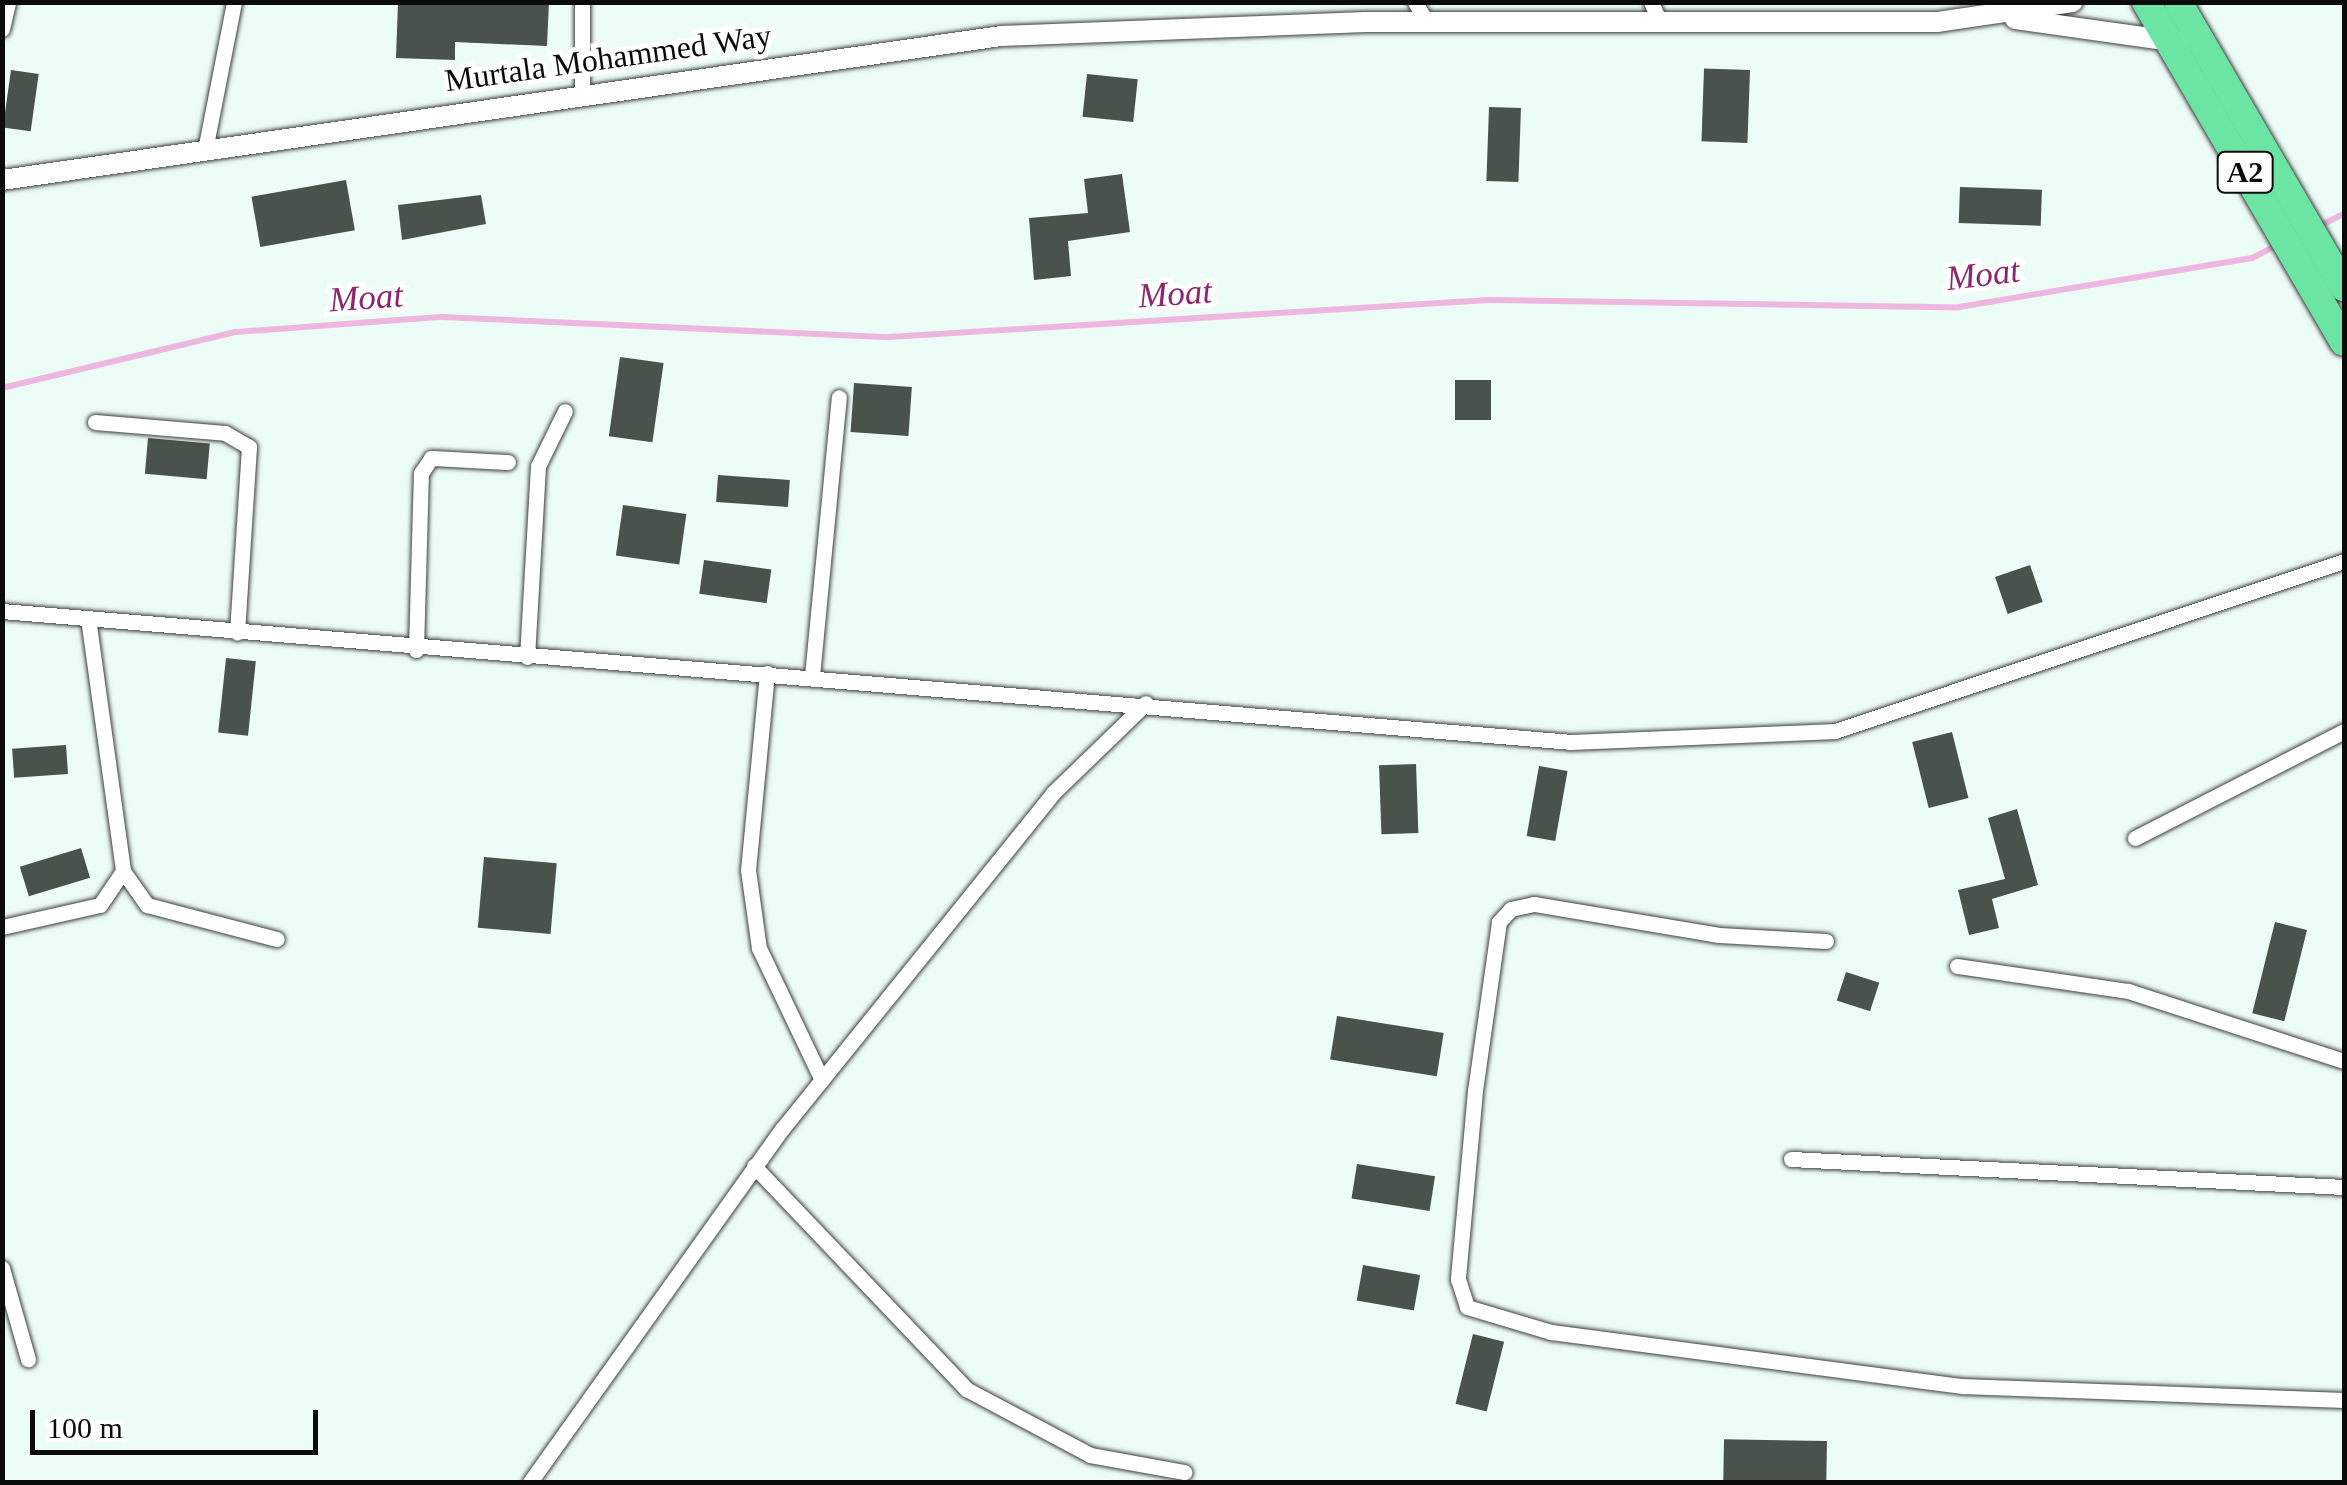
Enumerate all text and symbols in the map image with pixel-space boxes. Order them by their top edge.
street label: Murtala Mohammed Way [442,16,774,100]
road number: A2 [2215,147,2275,197]
water label: Moat [1944,250,2022,300]
water label: Moat [1137,270,1213,318]
water label: Moat [328,274,404,322]
scale bar [35,1390,322,1452]
text: 100 m [47,1411,123,1444]

